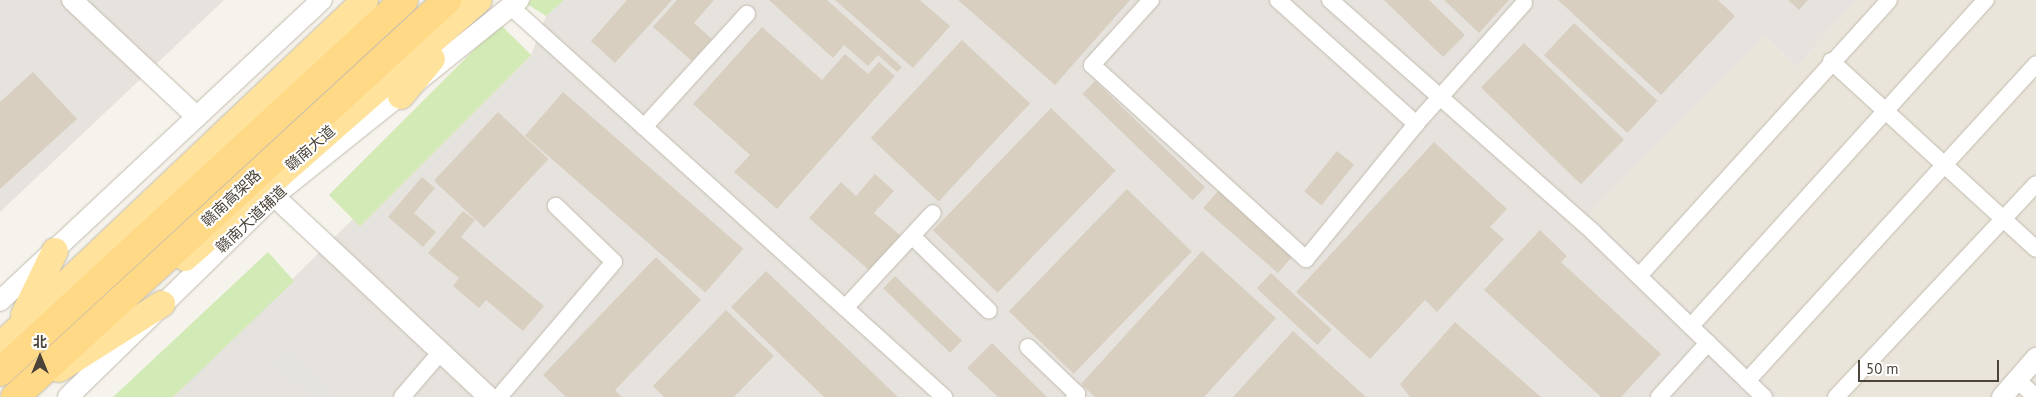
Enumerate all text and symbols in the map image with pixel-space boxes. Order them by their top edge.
street label: 赣南大道 [281,122,339,174]
street label: 赣南高架路 [197,166,265,230]
street label: 赣南大道辅道 [212,182,290,256]
north arrow [15,332,65,382]
text: 北 [33,333,47,351]
scale bar [1861,350,2002,382]
text: 50 m [1866,359,1899,378]

